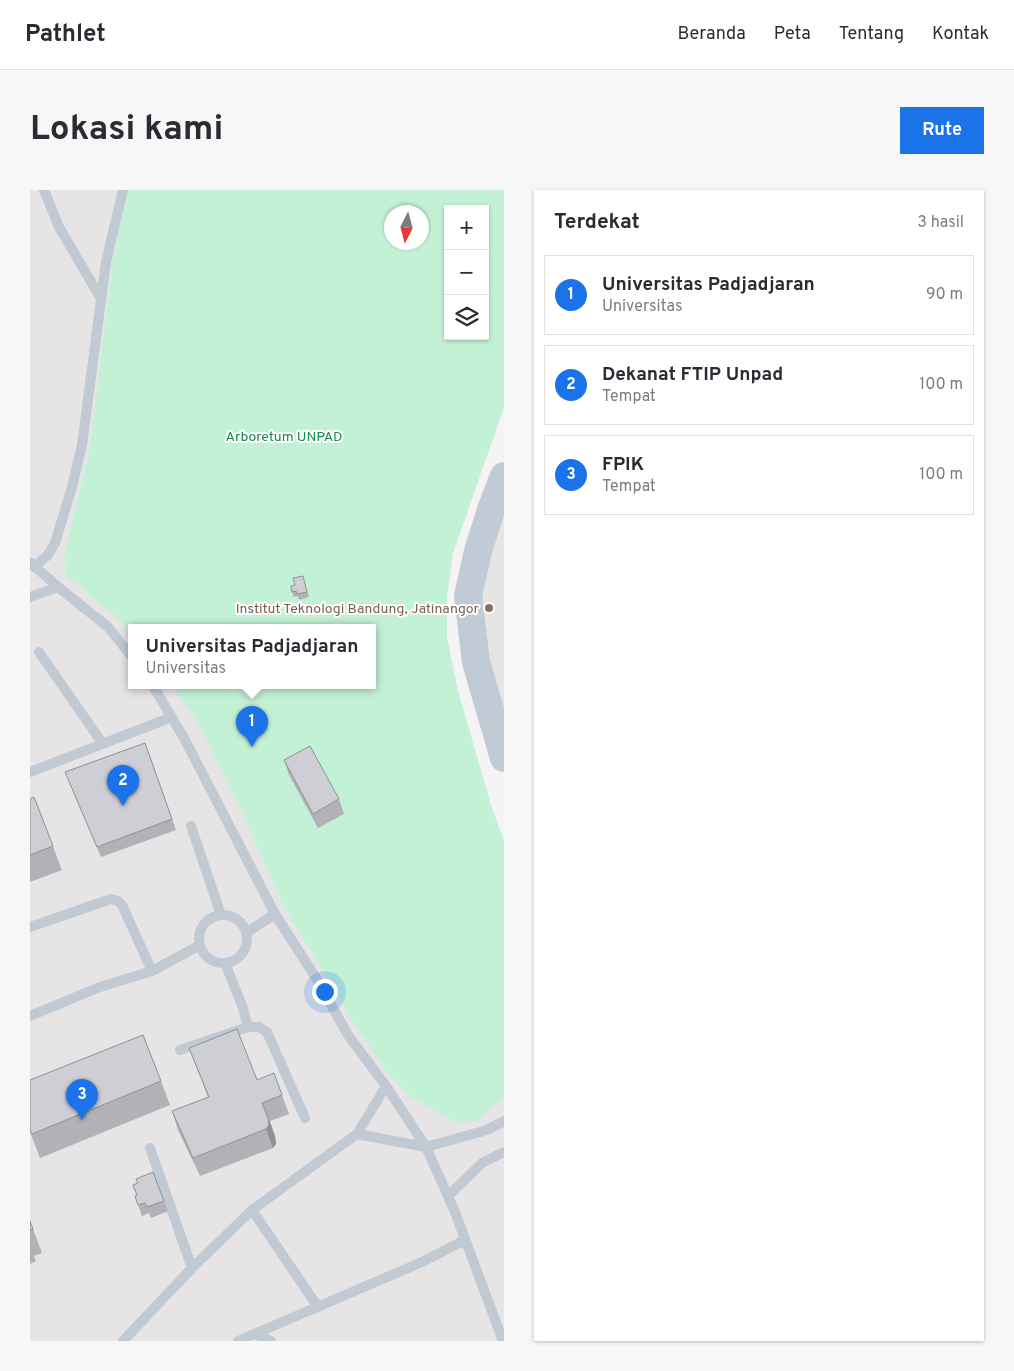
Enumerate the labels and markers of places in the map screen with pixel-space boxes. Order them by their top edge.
place label: Institut Teknologi Bandung, Jatinangor [236,601,480,618]
marker: Institut Teknologi Bandung, Jatinangor [483,602,495,614]
pin: 1 [236,706,268,747]
pin: 2 [107,765,139,806]
pin: 3 [66,1079,98,1120]

